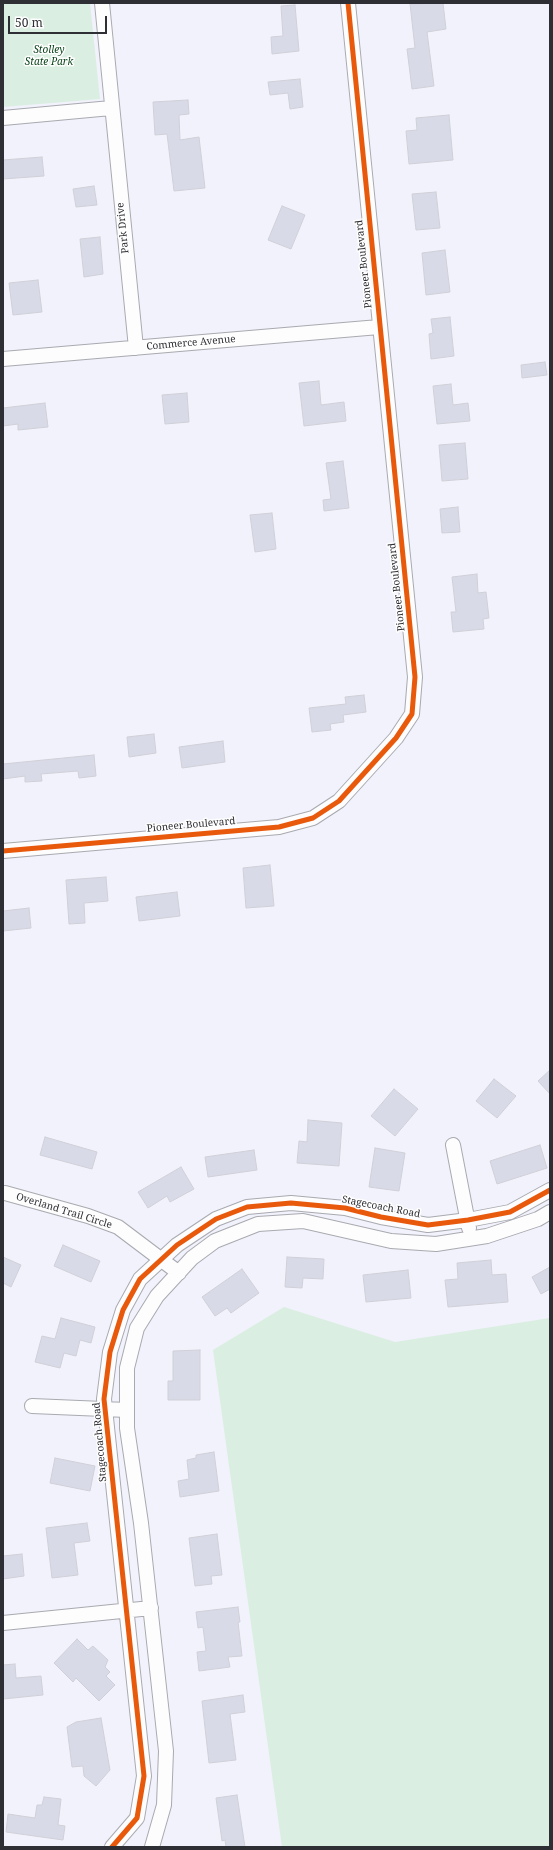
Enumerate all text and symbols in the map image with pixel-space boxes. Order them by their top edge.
scale bar [10,8,109,34]
text: 50 m [15,14,43,31]
park label: Stolley State Park [25,44,73,68]
street label: Park Drive [114,202,132,254]
street label: Pioneer Boulevard [353,219,375,309]
street label: Commerce Avenue [146,333,236,353]
street label: Pioneer Boulevard [386,542,408,632]
street label: Pioneer Boulevard [146,815,236,835]
street label: Overland Trail Circle [15,1191,113,1231]
street label: Stagecoach Road [341,1194,421,1220]
street label: Stagecoach Road [91,1402,109,1482]

